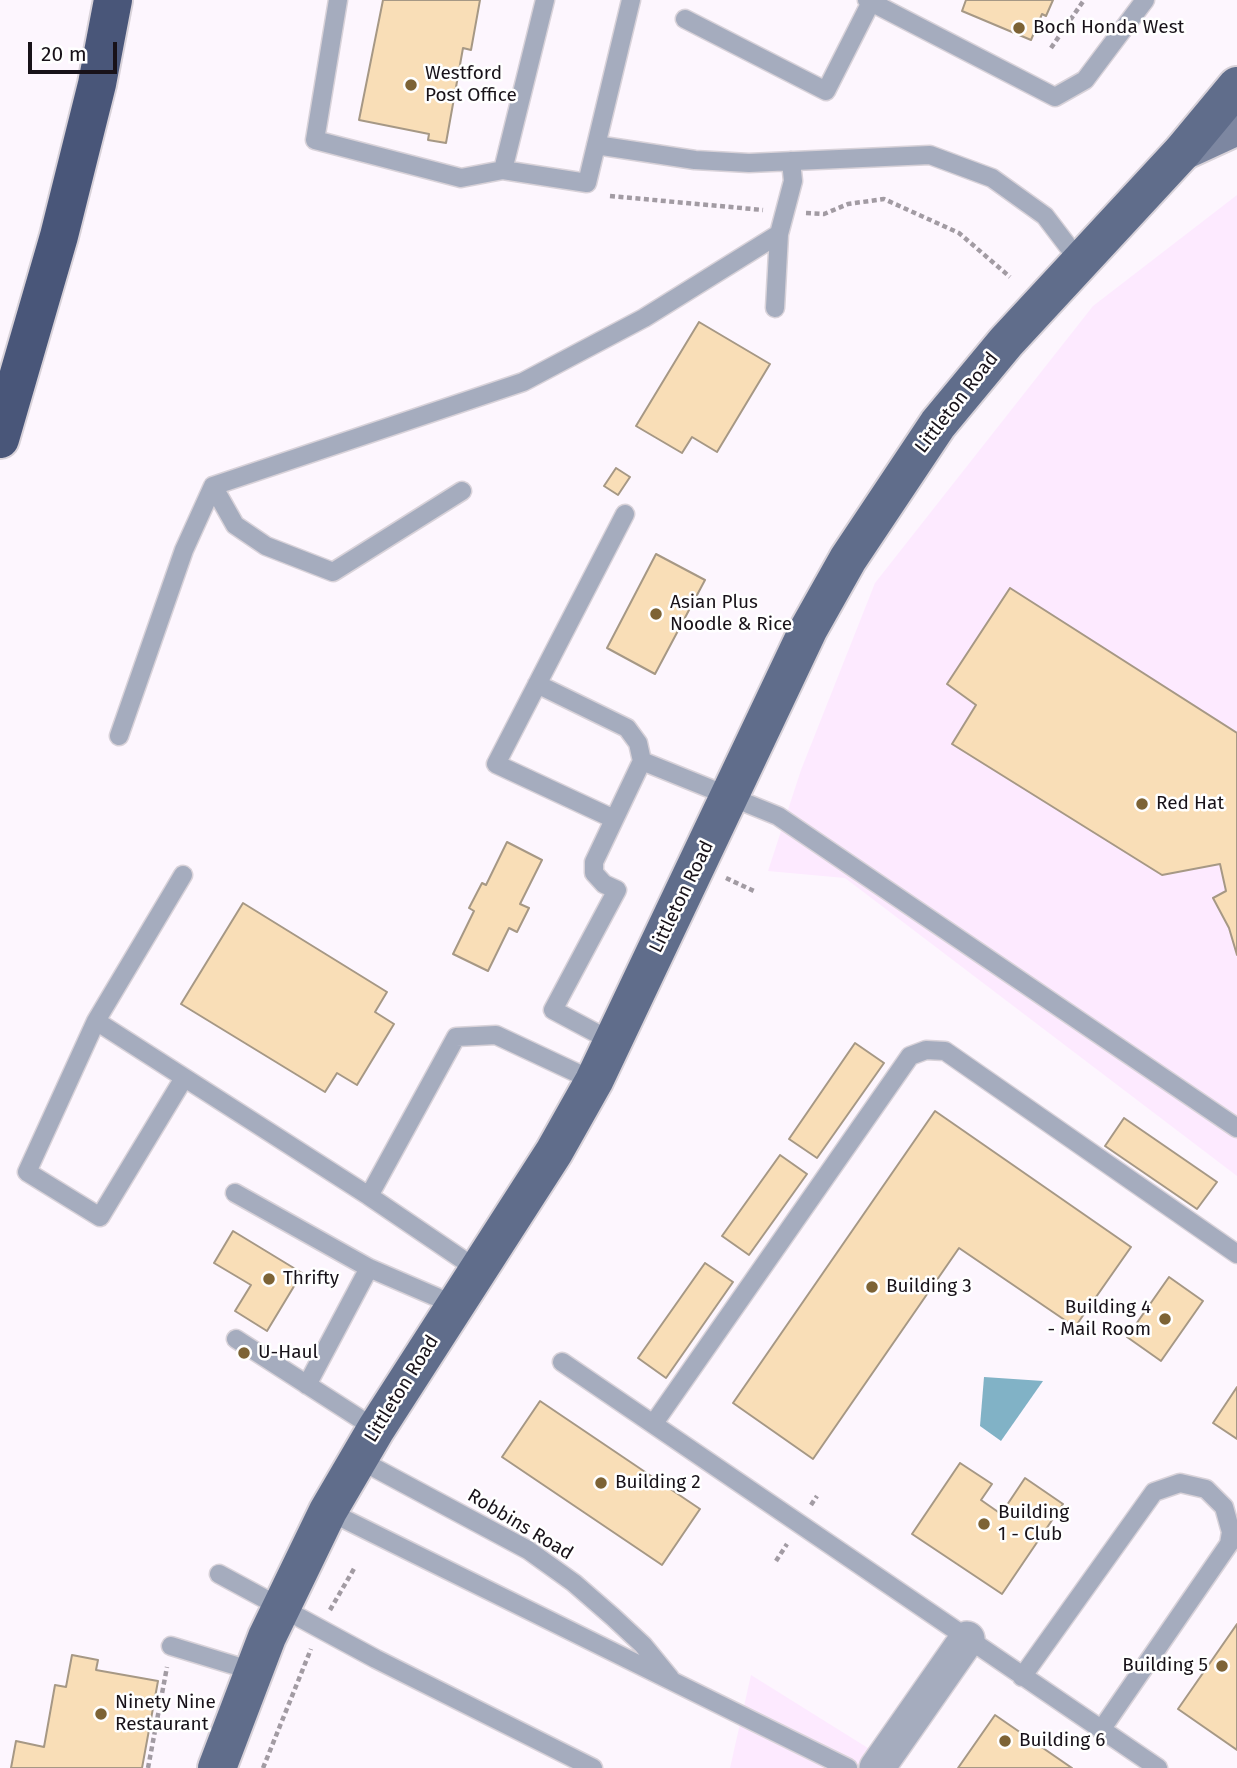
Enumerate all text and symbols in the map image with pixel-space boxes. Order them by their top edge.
place label: Boch Honda West [1033,17,1184,39]
marker: Boch Honda West [1011,20,1027,36]
scale bar [32,28,121,72]
text: 20 m [41,41,87,67]
place label: Westford Post Office [425,63,517,107]
marker: Westford Post Office [403,77,419,93]
street label: Littleton Road [911,348,1003,458]
place label: Asian Plus Noodle & Rice [670,592,792,636]
marker: Asian Plus Noodle & Rice [648,606,664,622]
place label: Red Hat [1156,793,1224,815]
marker: Red Hat [1134,796,1150,812]
street label: Littleton Road [645,837,719,957]
place label: Thrifty [283,1268,339,1290]
marker: Thrifty [261,1271,277,1287]
place label: Building 3 [886,1276,972,1298]
marker: Building 3 [864,1279,880,1295]
place label: Building 4 - Mail Room [1048,1297,1151,1341]
marker: Building 4 - Mail Room [1157,1311,1173,1327]
street label: Littleton Road [360,1331,444,1447]
place label: U-Haul [258,1342,318,1364]
marker: U-Haul [236,1345,252,1361]
place label: Building 2 [615,1472,701,1494]
marker: Building 2 [593,1475,609,1491]
street label: Robbins Road [463,1485,577,1565]
place label: Building 1 - Club [998,1502,1069,1546]
marker: Building 1 - Club [976,1516,992,1532]
place label: Building 5 [1122,1655,1208,1677]
marker: Building 5 [1214,1658,1230,1674]
place label: Ninety Nine Restaurant [115,1692,216,1736]
marker: Ninety Nine Restaurant [93,1706,109,1722]
place label: Building 6 [1019,1730,1105,1752]
marker: Building 6 [997,1733,1013,1749]

